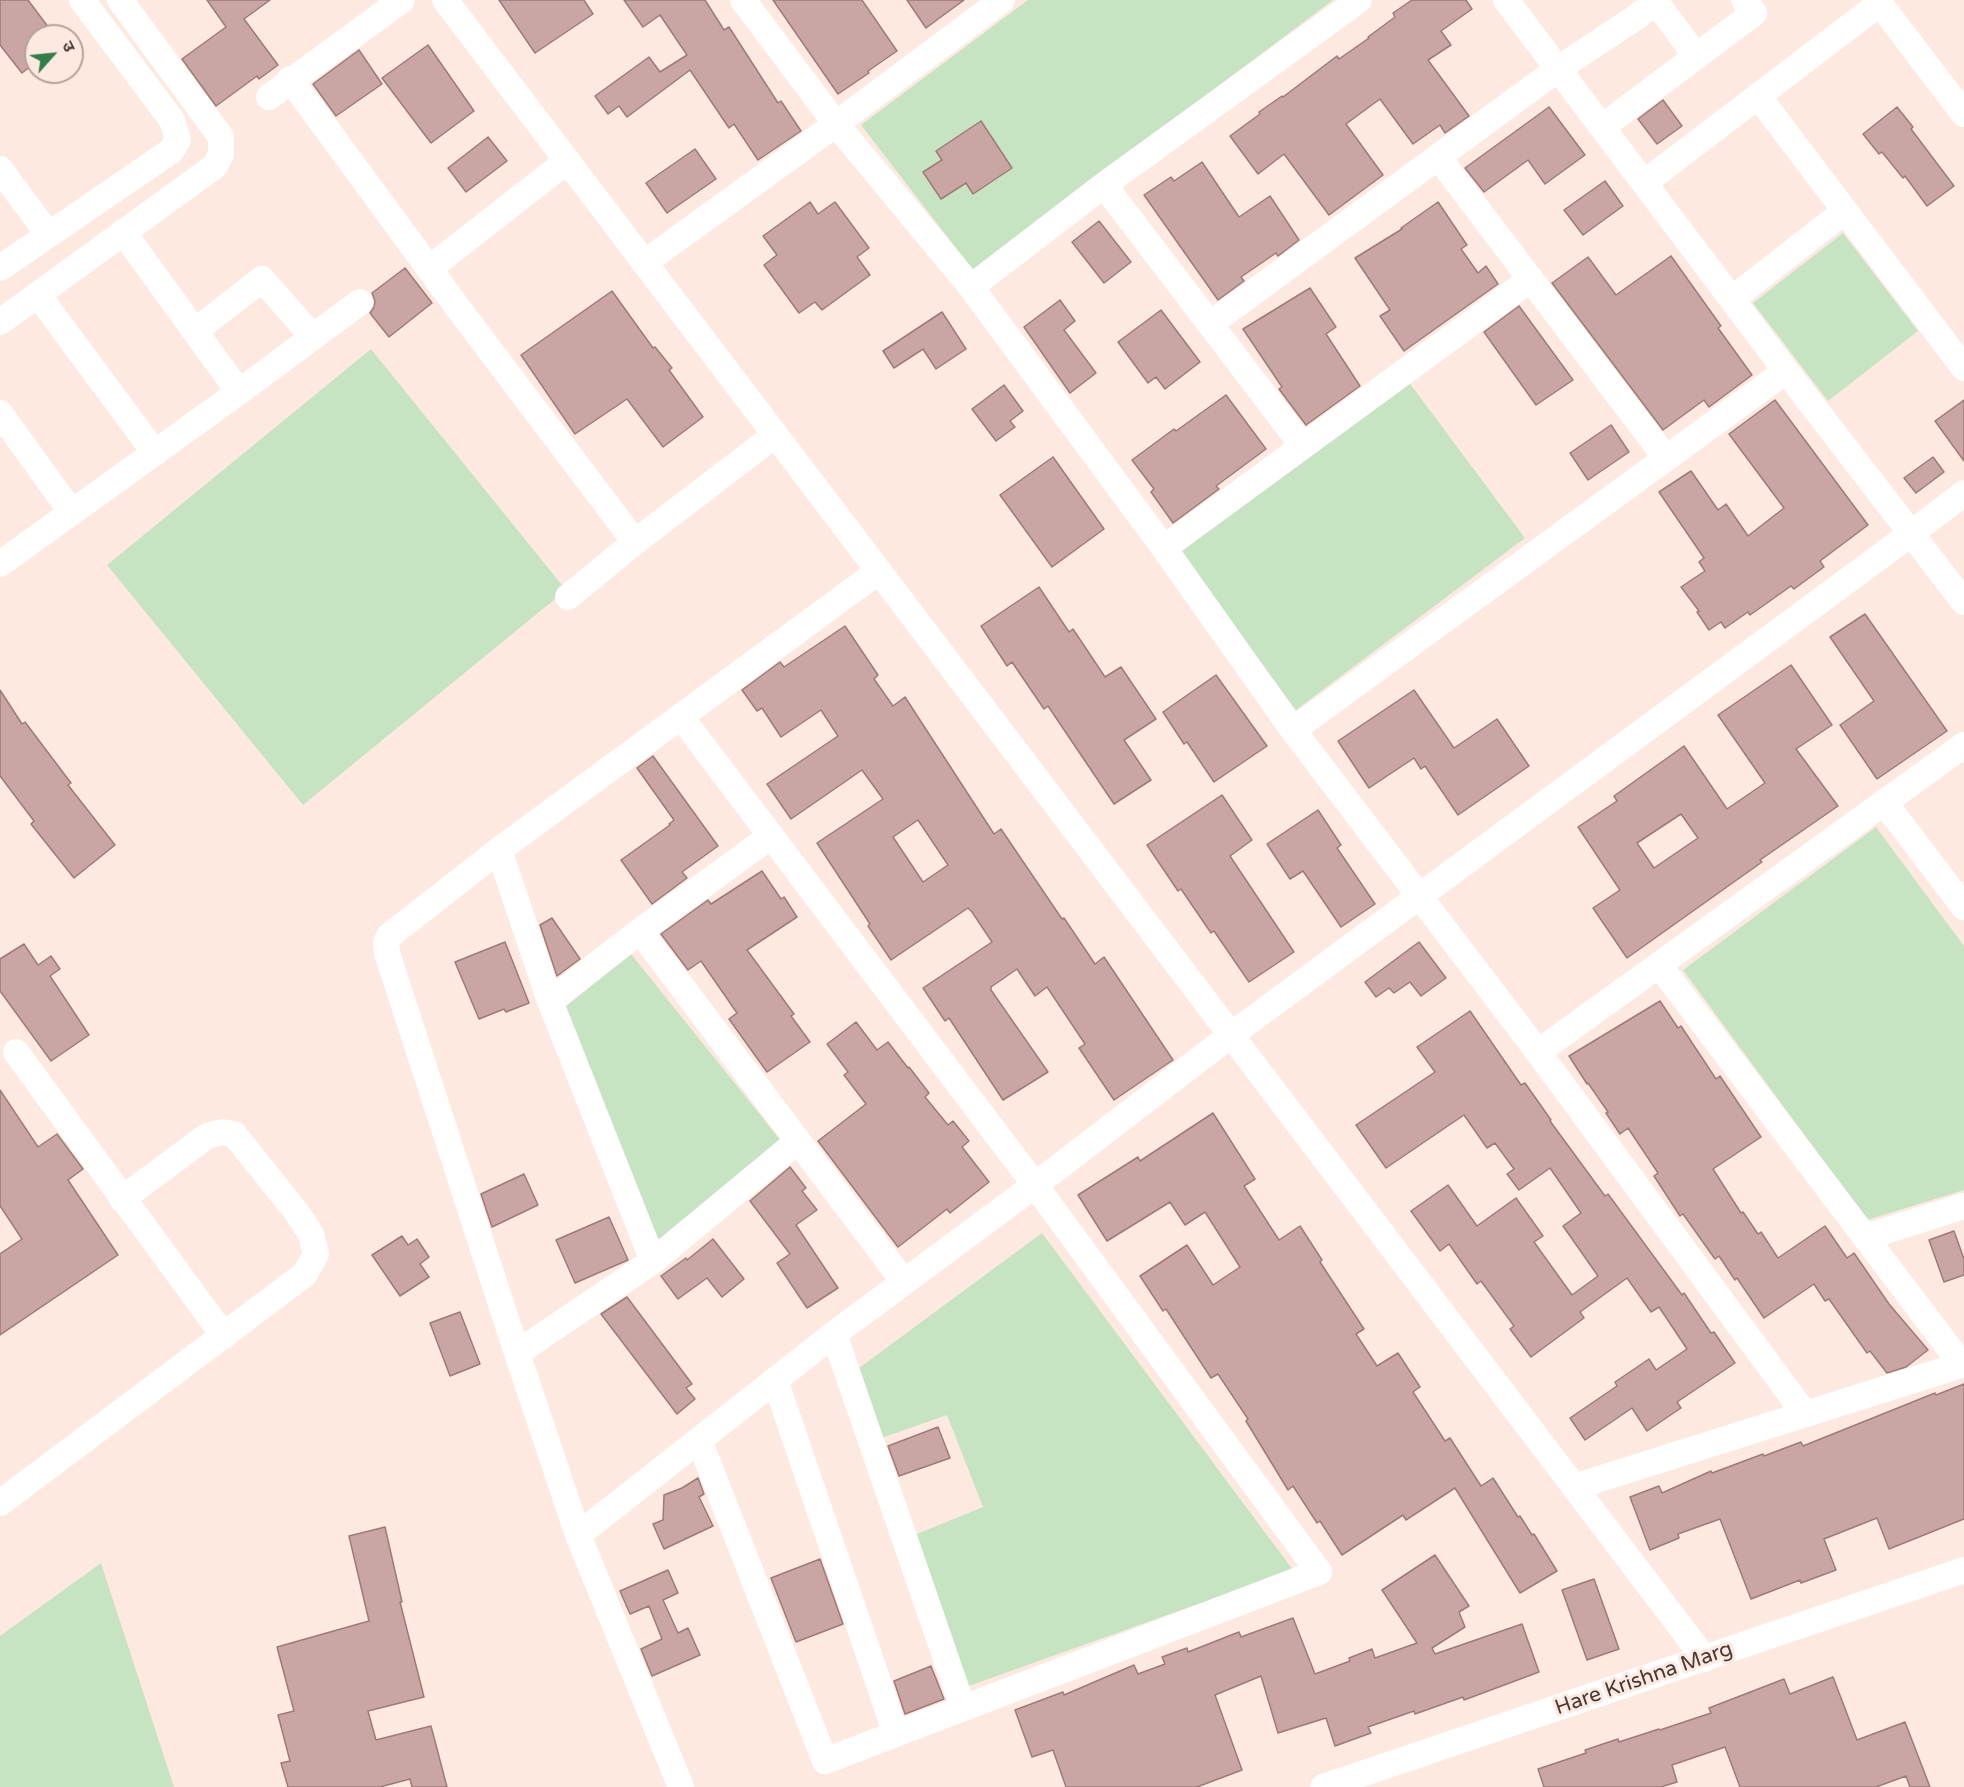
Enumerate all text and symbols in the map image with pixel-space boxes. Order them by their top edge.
north arrow [24,24,84,84]
text: उ [57,38,79,55]
street label: Hare Krishna Marg [1552,1637,1736,1721]

